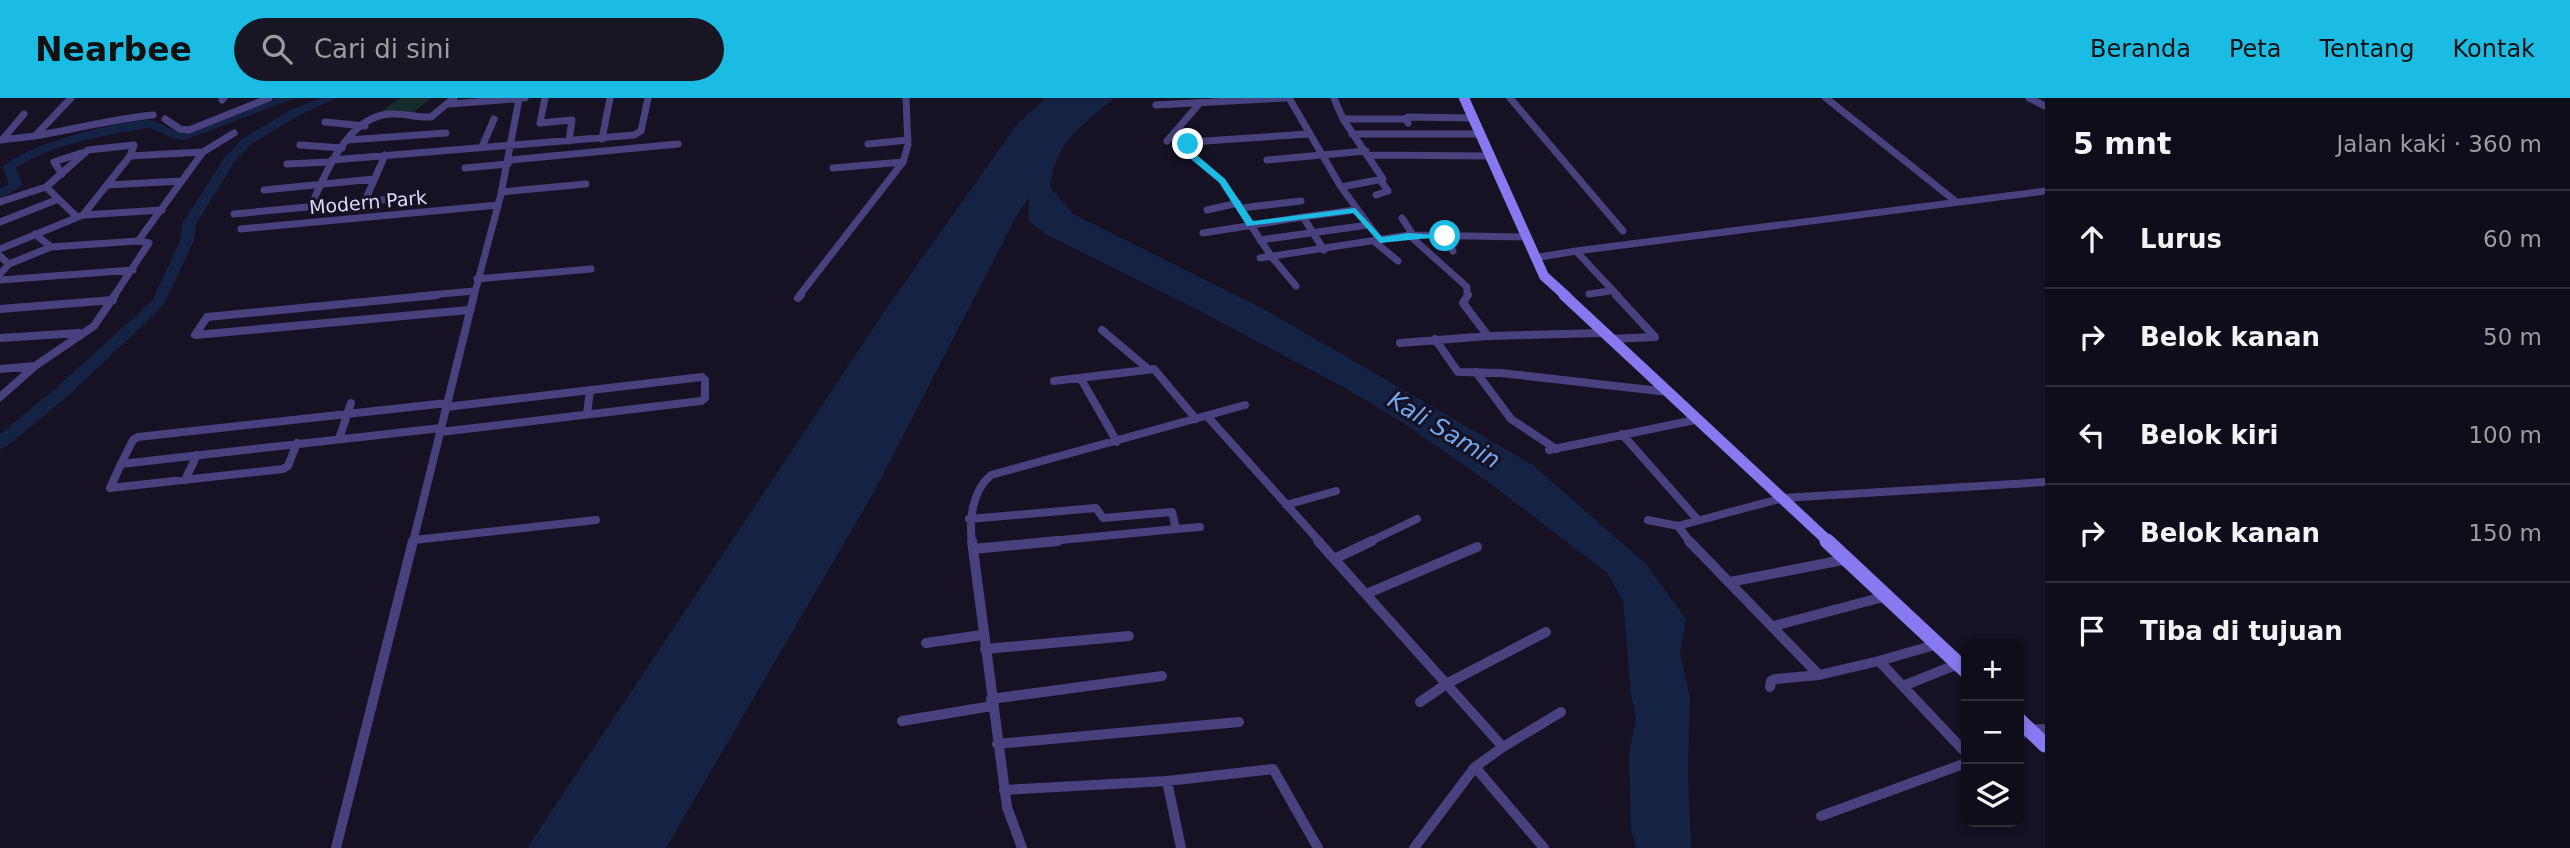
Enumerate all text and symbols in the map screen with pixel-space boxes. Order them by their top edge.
search box [234,18,724,81]
text: Nearbee [35,30,192,69]
icon: search [258,30,296,68]
text: Cari di sini [314,34,451,64]
text: Beranda [2090,35,2191,63]
text: Peta [2229,35,2281,63]
text: Tentang [2319,35,2415,63]
text: Kontak [2453,35,2535,63]
text: 5 mnt [2073,126,2171,161]
route end [1172,128,1203,159]
text: Jalan kaki · 360 m [2336,131,2542,157]
street label: Modern Park [308,186,428,218]
route start [1429,220,1460,251]
icon: ahead [2073,220,2111,258]
text: Lurus [2140,224,2222,254]
text: 60 m [2483,226,2542,252]
icon: right [2073,318,2111,356]
text: Belok kanan [2140,322,2320,352]
text: 50 m [2483,324,2542,350]
water label: Kali Samin [1383,386,1505,474]
icon: left [2073,416,2111,454]
text: Belok kiri [2140,420,2279,450]
text: 100 m [2468,422,2542,448]
icon: right [2073,514,2111,552]
text: Belok kanan [2140,518,2320,548]
text: 150 m [2468,520,2542,546]
icon: arrive [2073,612,2111,650]
text: Tiba di tujuan [2140,616,2343,646]
map controls [1961,638,2024,827]
button: + [1961,638,2024,701]
button: − [1961,701,2024,764]
button: layers [1961,764,2024,827]

